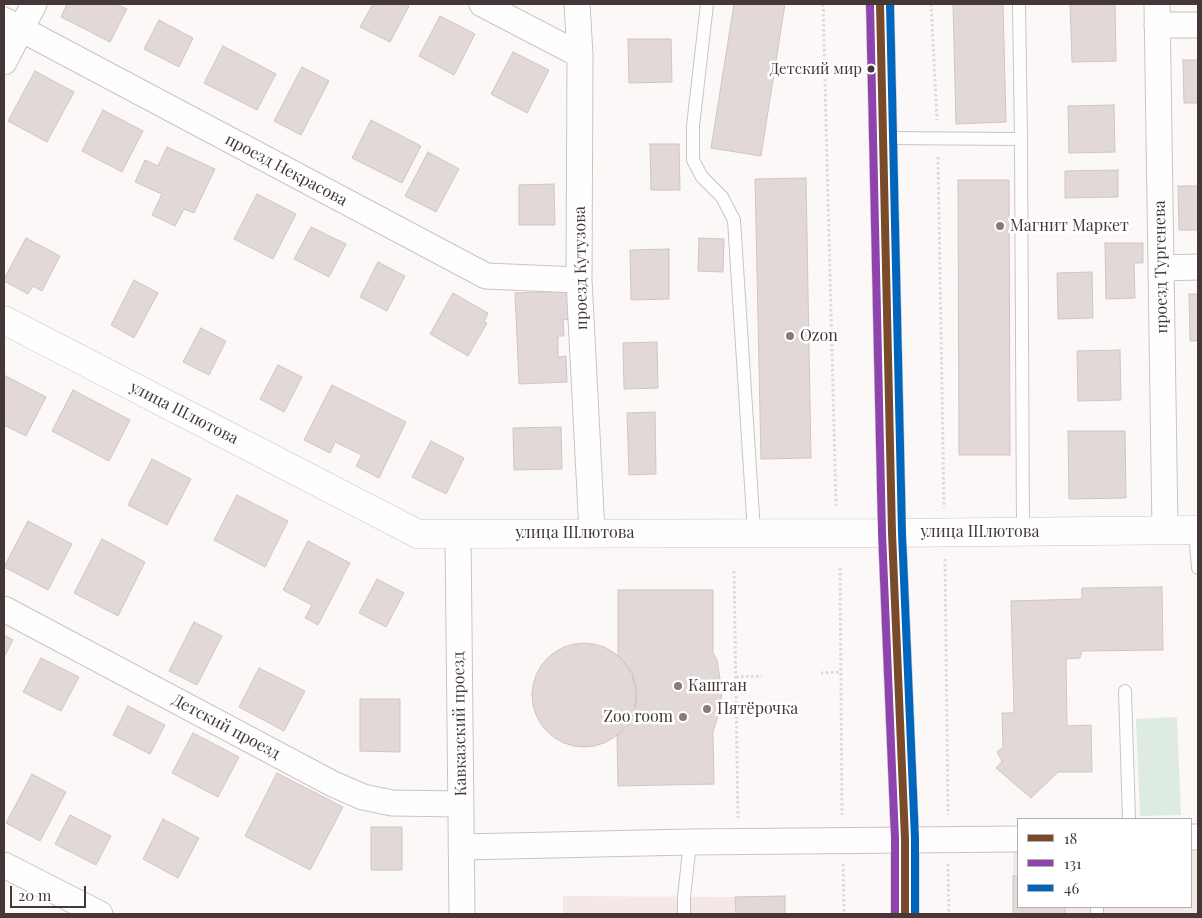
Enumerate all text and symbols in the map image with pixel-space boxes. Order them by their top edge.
place label: Детский мир [770,60,862,78]
marker: Детский мир [866,64,876,74]
street label: проезд Некрасова [222,130,350,210]
street label: проезд Тургенева [1150,200,1172,334]
street label: проезд Кутузова [570,206,592,330]
place label: Магнит Маркет [1010,216,1129,236]
marker: Магнит Маркет [994,220,1006,232]
place label: Ozon [800,326,838,346]
marker: Ozon [784,330,796,342]
street label: улица Шлютова [127,377,241,449]
street label: улица Шлютова [920,522,1040,542]
street label: улица Шлютова [515,523,635,543]
street label: Кавказский проезд [449,651,471,797]
place label: Каштан [688,676,747,696]
marker: Каштан [672,680,684,692]
street label: Детский проезд [169,690,283,764]
place label: Пятёрочка [717,699,798,719]
marker: Пятёрочка [701,703,713,715]
place label: Zoo room [604,707,673,727]
marker: Zoo room [677,711,689,723]
legend [1017,818,1192,908]
text: 18 [1064,828,1077,848]
text: 131 [1064,853,1082,873]
scale bar [12,876,89,908]
text: 46 [1064,878,1079,898]
text: 20 m [18,885,51,905]

